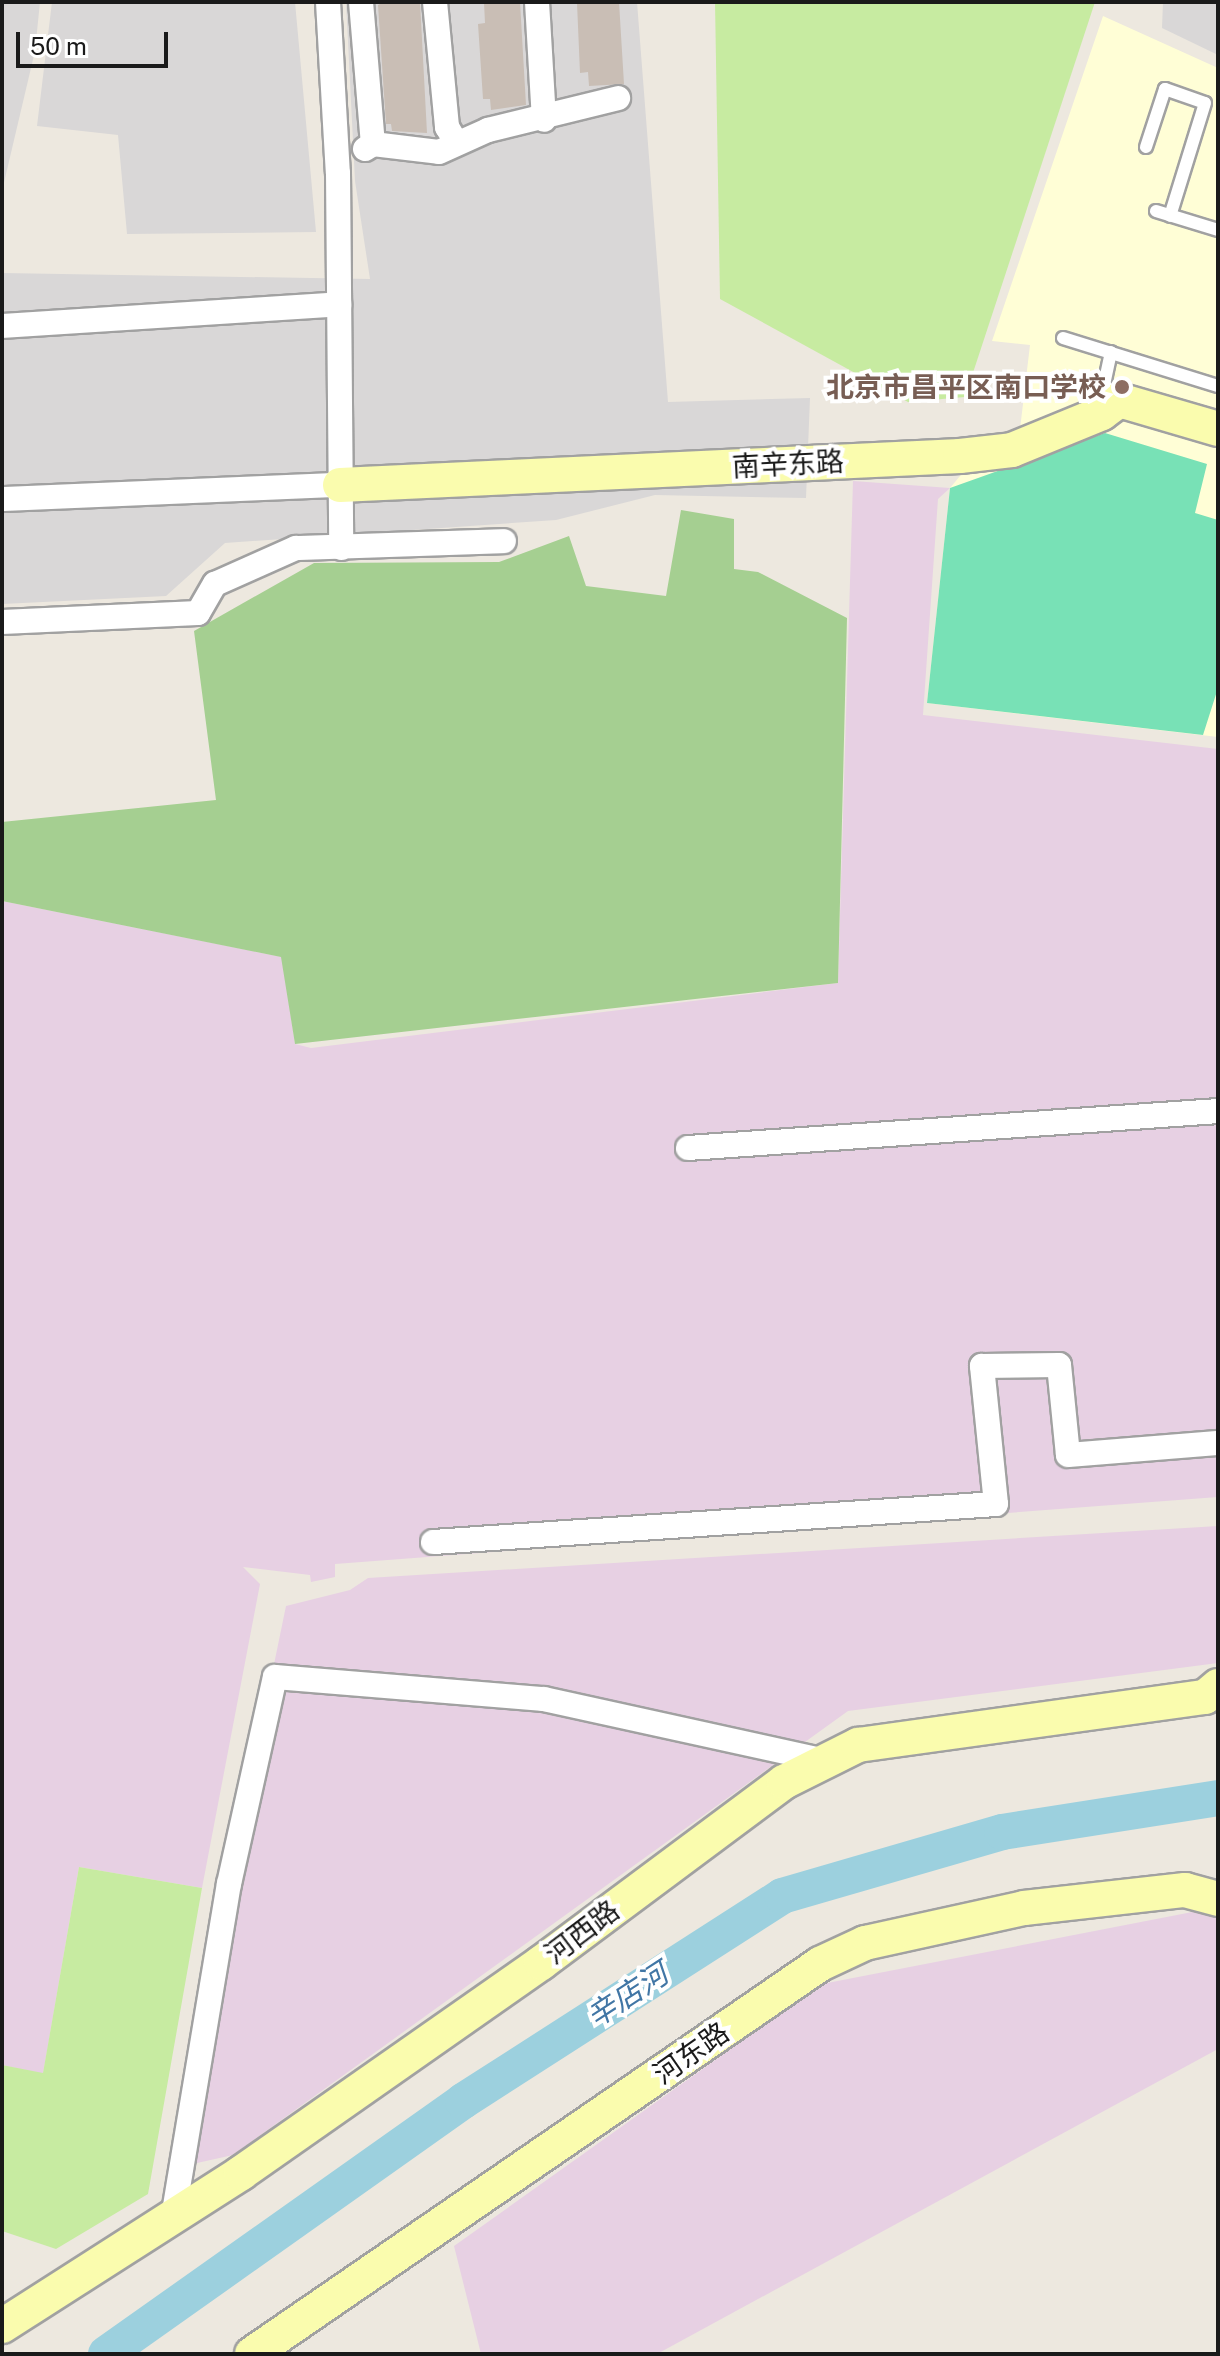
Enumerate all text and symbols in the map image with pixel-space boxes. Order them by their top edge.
scale bar [20,16,172,66]
text: 50 m [30,32,87,60]
place label: 北京市昌平区南口学校 [826,370,1106,404]
marker: 北京市昌平区南口学校 [1113,378,1131,396]
street label: 南辛东路 [731,444,845,484]
street label: 河西路 [538,1893,626,1971]
water label: 辛店河 [579,1955,675,2035]
street label: 河东路 [647,2015,735,2091]

